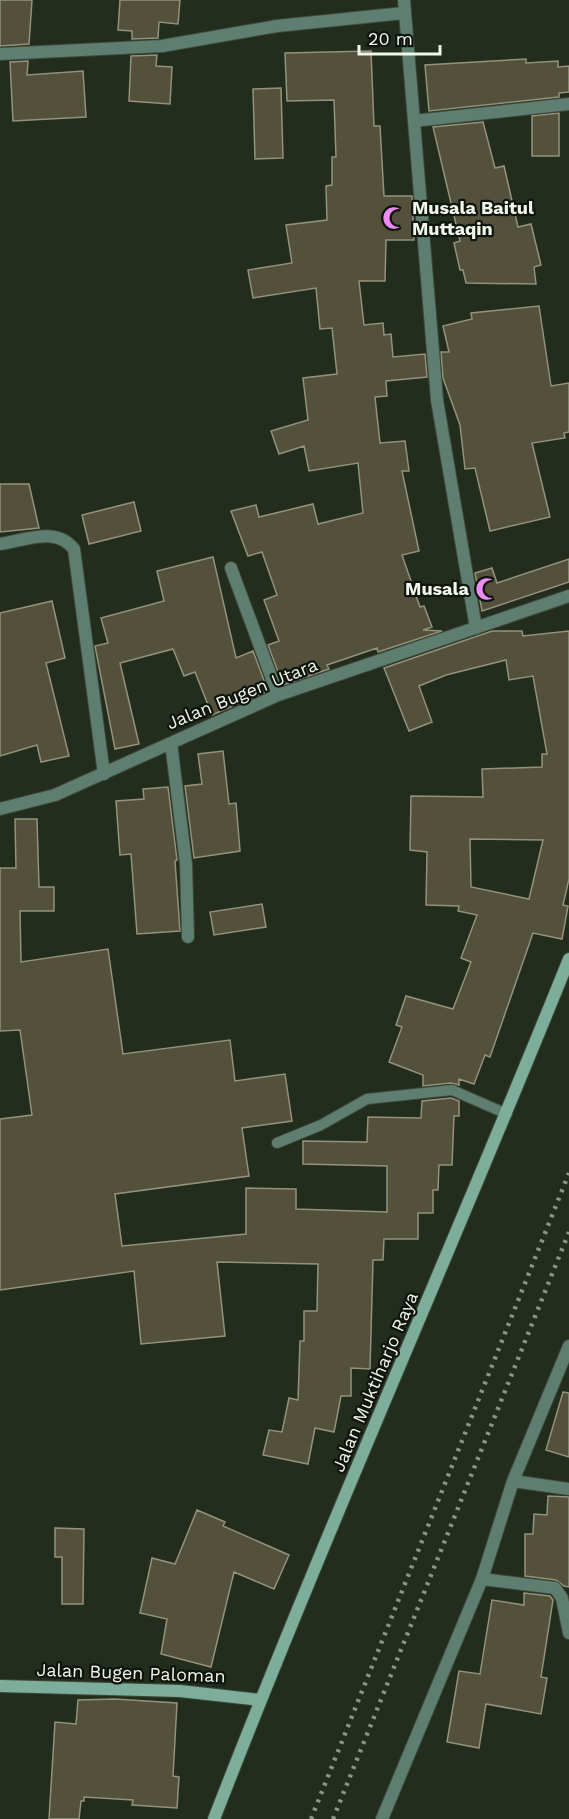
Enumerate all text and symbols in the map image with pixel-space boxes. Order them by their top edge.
scale bar [359,18,440,56]
text: 20 m [368,28,413,49]
place label: Musala Baitul Muttaqin [412,197,534,239]
mosque icon: Musala Baitul Muttaqin [381,205,407,231]
mosque icon: Musala [474,576,500,602]
place label: Musala [405,578,470,599]
street label: Jalan Bugen Utara [163,654,320,733]
street label: Jalan Muktiharjo Raya [327,1289,422,1475]
street label: Jalan Bugen Paloman [36,1659,226,1686]

